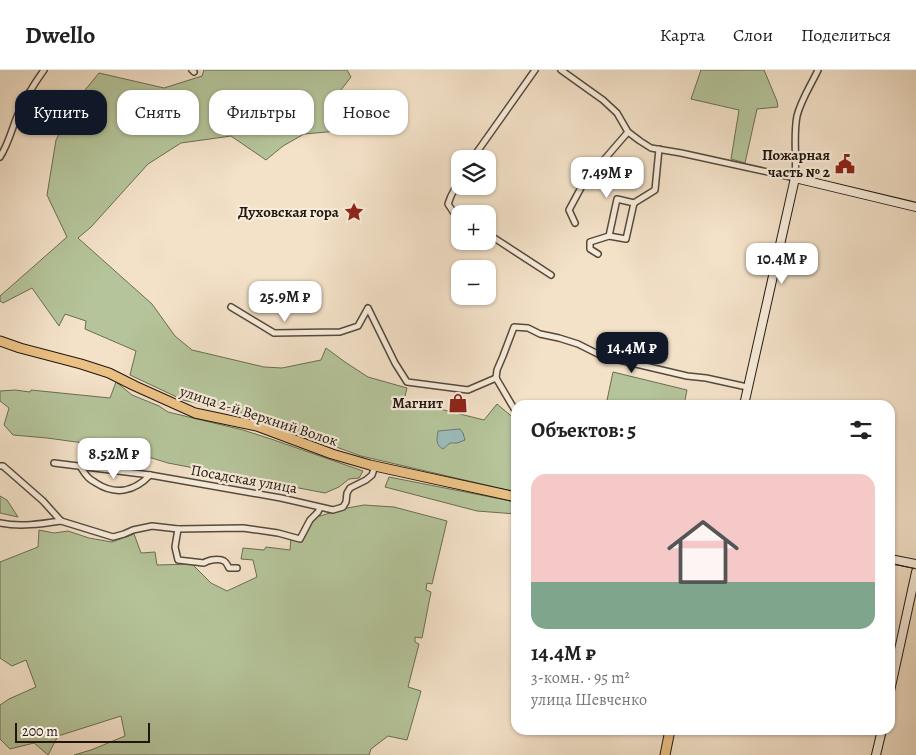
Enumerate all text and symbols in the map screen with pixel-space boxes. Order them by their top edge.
text: Dwello [25,19,95,51]
text: Карта [660,23,705,47]
text: Слои [733,23,773,47]
text: Поделиться [801,23,891,47]
chip: Купить [15,90,107,135]
chip: Снять [117,90,199,135]
chip: Фильтры [209,90,314,135]
chip: Новое [324,90,408,135]
place label: Пожарная часть № 2 [762,145,831,182]
map controls [451,150,496,305]
button: layers [451,150,496,195]
public building icon: Пожарная часть № 2 [834,153,856,175]
pin: 7.49M ₽ [561,156,653,199]
text: 7.49M ₽ [582,162,632,184]
place icon: Духовская гора [343,201,365,223]
place label: Духовская гора [238,202,340,222]
button: + [451,205,496,250]
pin: 10.4M ₽ [736,242,828,285]
text: 10.4M ₽ [757,248,807,270]
button: − [451,260,496,305]
pin: 25.9M ₽ [239,280,331,323]
text: 25.9M ₽ [260,286,310,308]
pin: 14.4M ₽ [586,332,678,374]
text: 14.4M ₽ [607,337,657,359]
street label: улица 2-й Верхний Волок [177,381,341,451]
shop icon: Магнит [447,392,469,414]
place label: Магнит [392,393,443,413]
text: Объектов: 5 [531,416,636,444]
icon: filters [847,416,875,444]
pin: 8.52M ₽ [68,438,160,480]
text: 8.52M ₽ [88,443,140,465]
street label: Посадская улица [189,460,299,498]
icon: home [658,507,748,597]
text: 14.4M ₽ [531,639,596,667]
text: 3-комн. · 95 m² [531,667,630,689]
text: улица Шевченко [531,689,647,711]
scale bar [15,720,150,743]
text: 200 m [22,722,58,741]

